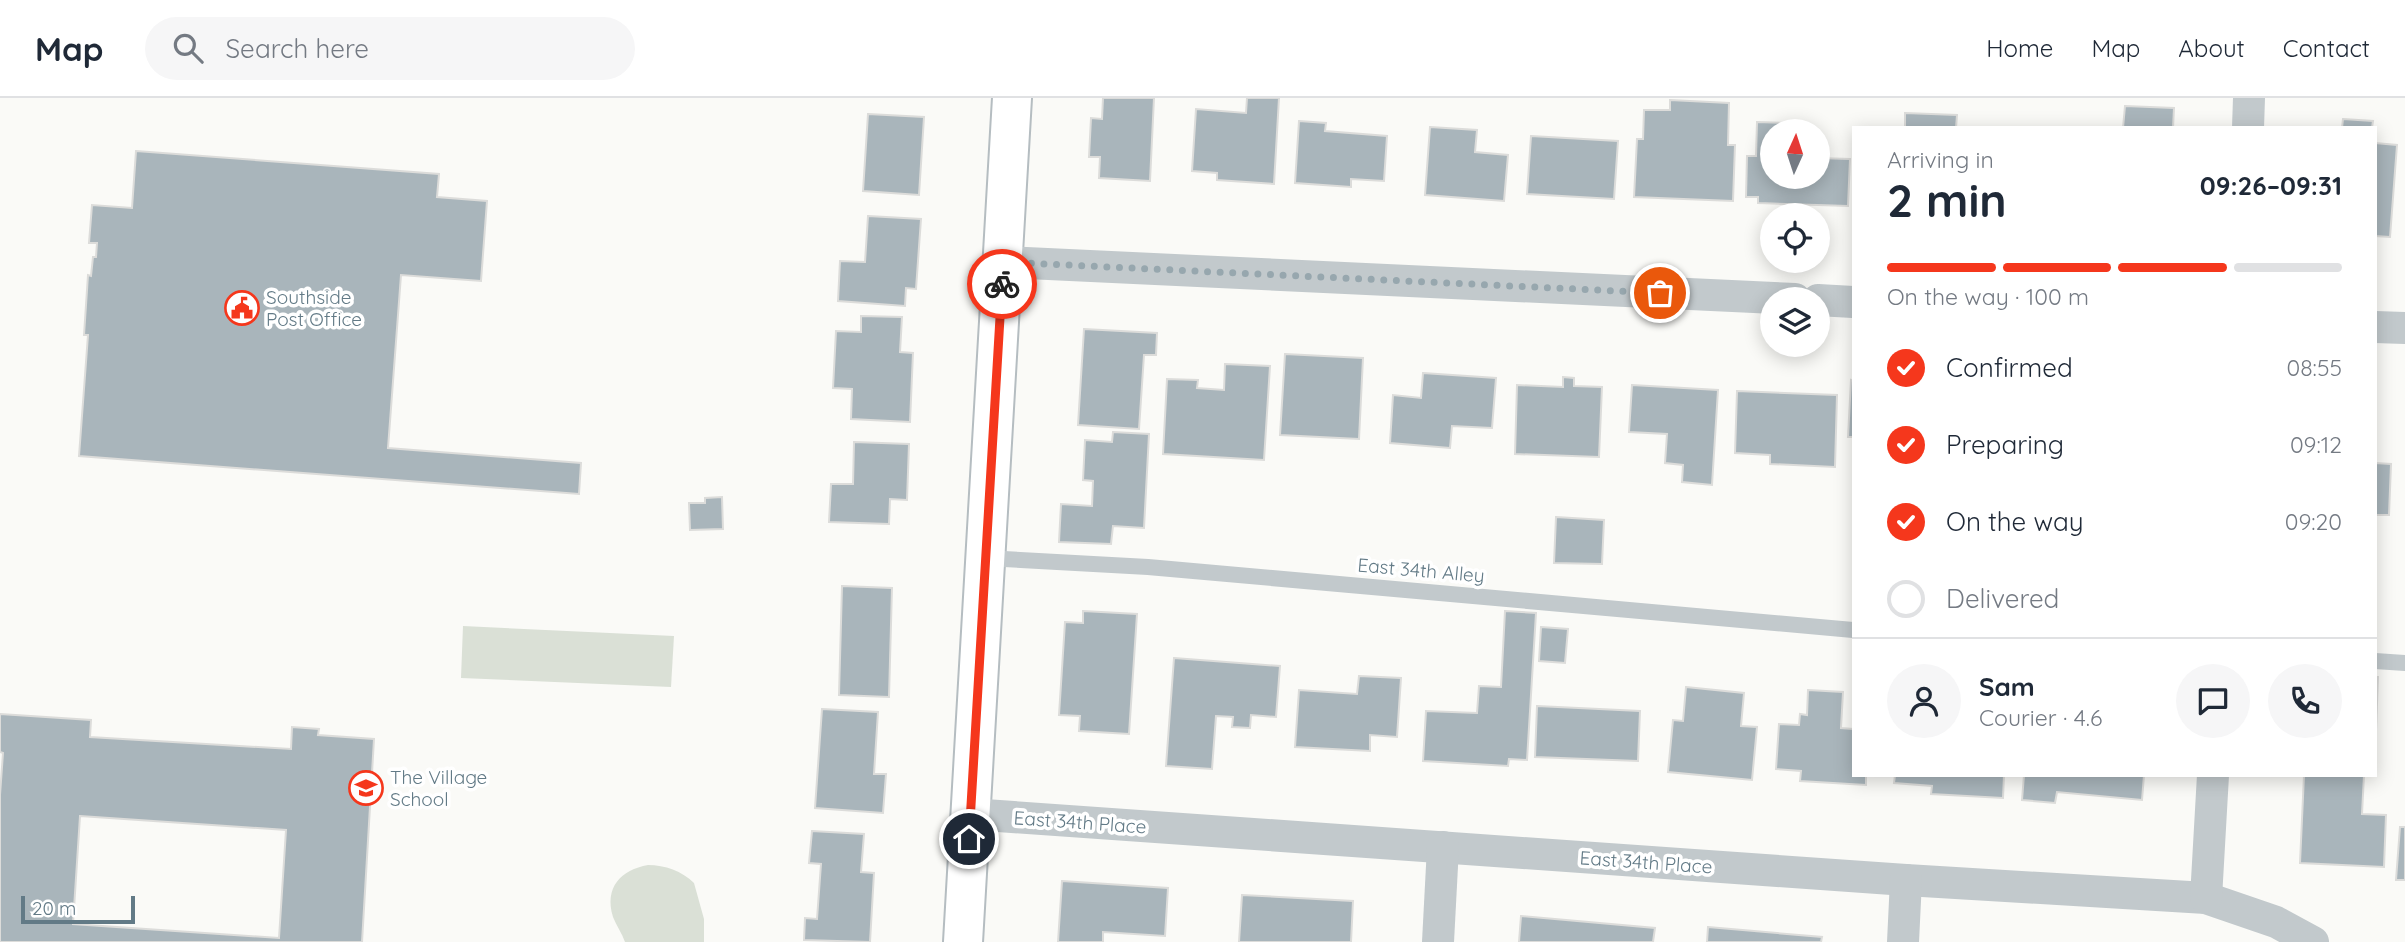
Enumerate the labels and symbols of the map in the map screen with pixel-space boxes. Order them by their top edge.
north arrow [1760,119,1830,189]
courier [967,249,1037,319]
pin [1630,263,1690,323]
place label: Southside Post Office [266,285,362,331]
public building icon: Southside Post Office [223,289,261,327]
street label: East 34th Alley [1356,552,1486,588]
place label: The Village School [390,765,487,811]
school or university icon: The Village School [347,769,385,807]
street label: East 34th Place [1013,805,1147,839]
pin [939,809,999,869]
street label: East 34th Place [1579,845,1713,879]
scale bar [21,893,135,925]

